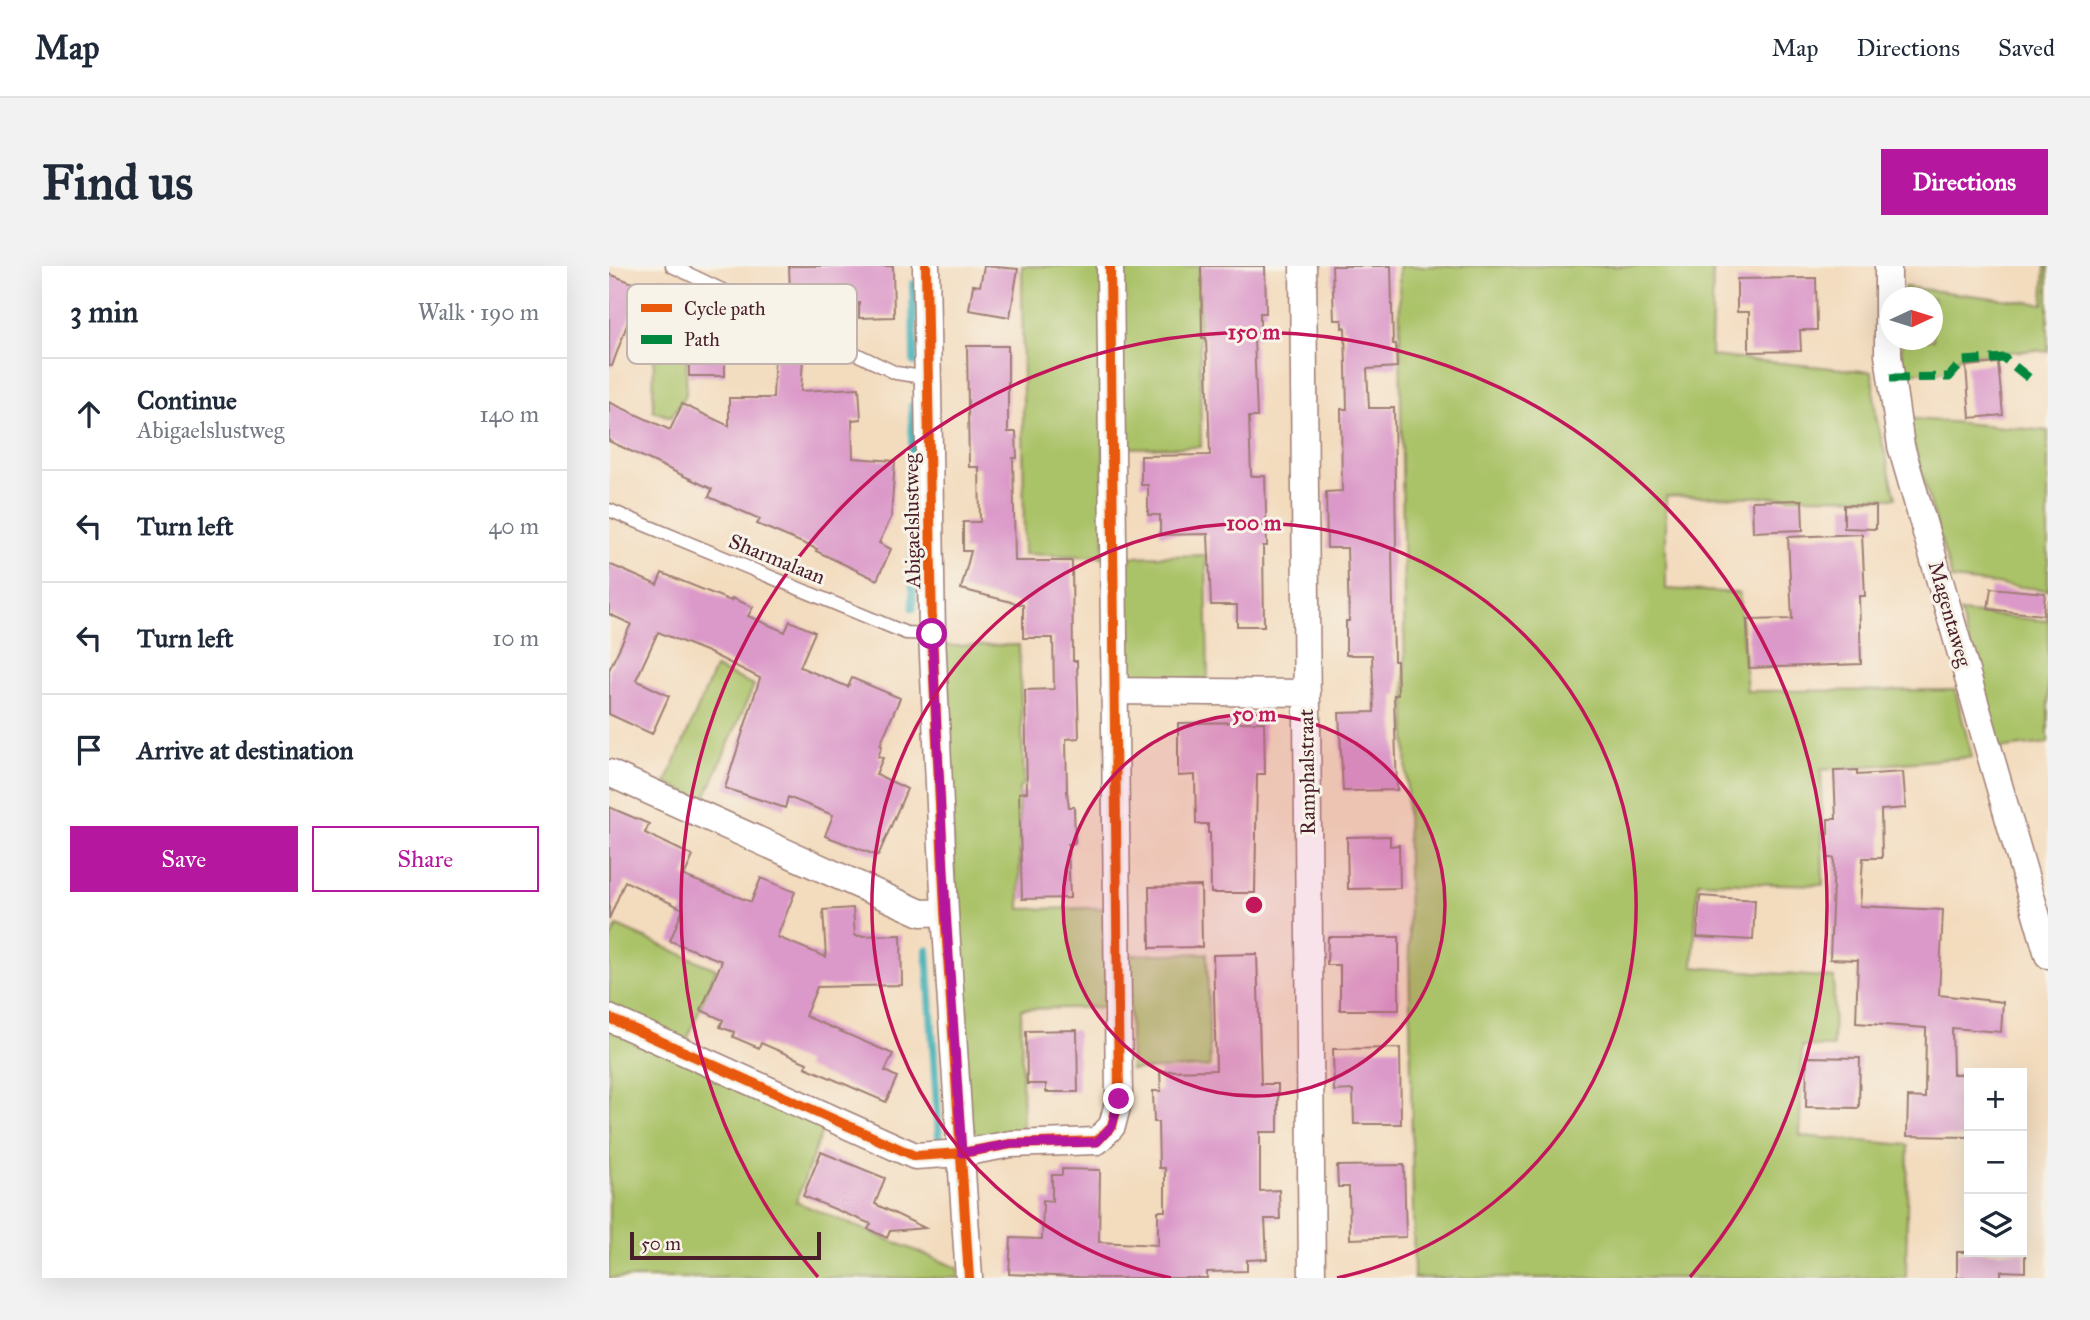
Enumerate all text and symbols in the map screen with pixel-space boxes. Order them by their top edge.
text: Map [35,28,99,68]
text: Map [1772,33,1819,63]
text: Directions [1857,33,1960,63]
text: Saved [1998,33,2055,63]
button: Directions [1881,149,2048,215]
text: Find us [42,153,193,212]
legend [627,284,857,364]
north arrow [1880,287,1943,350]
text: 3 min [70,294,138,330]
text: Cycle path [684,297,766,320]
text: Walk · 190 m [418,298,539,326]
text: 150 m [1228,319,1280,345]
text: Path [684,328,720,351]
text: Continue [137,384,237,416]
icon: ahead [70,395,108,433]
text: 140 m [479,400,539,428]
text: Abigaelslustweg [137,416,285,444]
street label: Abigaelslustweg [898,453,926,590]
icon: left [70,507,108,545]
text: Turn left [137,510,233,542]
text: 100 m [1227,510,1282,536]
text: 40 m [489,512,539,540]
street label: Sharmalaan [725,528,829,590]
street label: Magentaweg [1923,558,1978,670]
route start [916,618,947,649]
icon: left [70,619,108,657]
text: Turn left [137,622,233,654]
text: 10 m [492,624,539,652]
text: 50 m [1232,701,1276,727]
street label: Ramphalstraat [1293,708,1321,835]
icon: arrive [70,731,108,769]
text: Arrive at destination [137,734,354,766]
button: Save [70,826,298,892]
button: Share [312,826,539,892]
centre of rings [1242,893,1266,917]
map controls [1964,1068,2027,1257]
button: + [1964,1068,2027,1131]
route end [1103,1083,1134,1114]
button: − [1964,1131,2027,1194]
button: layers [1964,1194,2027,1257]
scale bar [630,1229,821,1261]
text: 50 m [641,1232,681,1255]

